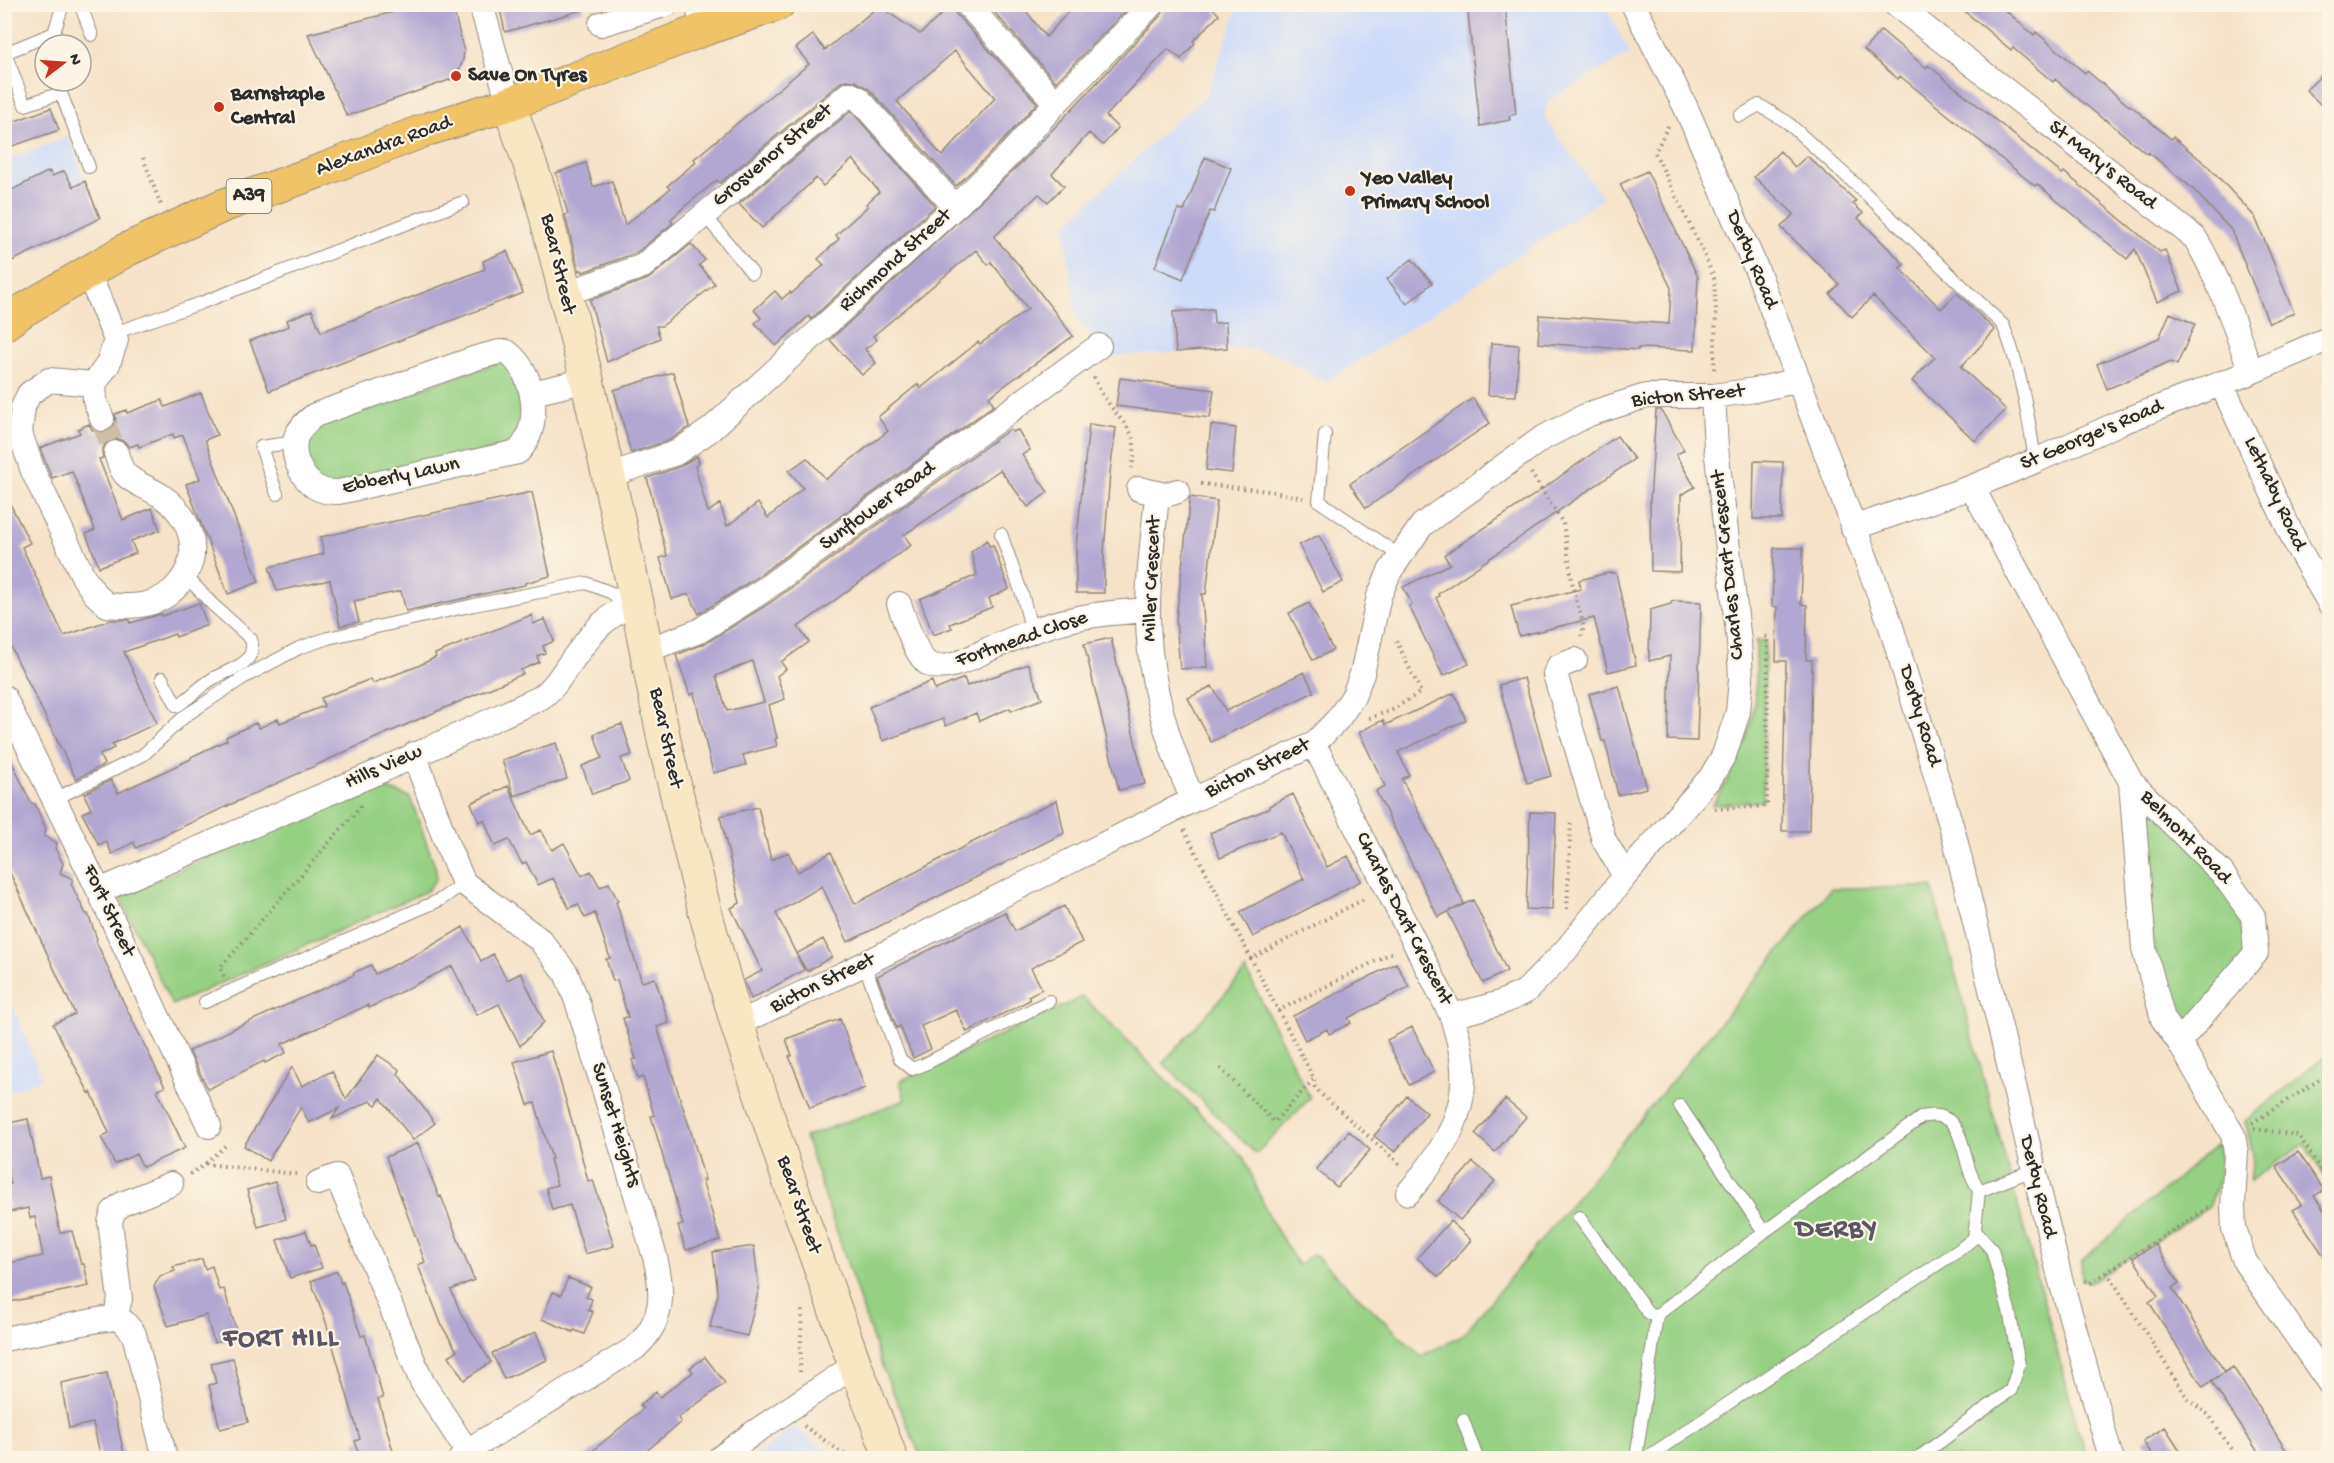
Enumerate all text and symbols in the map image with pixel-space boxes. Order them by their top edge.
north arrow [33,33,93,93]
text: N [63,52,85,68]
place label: Save On Tyres [468,64,588,89]
marker: Save On Tyres [449,69,463,83]
place label: Barnstaple Central [230,83,326,132]
street label: Grosvenor Street [708,97,840,213]
marker: Barnstaple Central [212,100,226,114]
street label: Alexandra Road [313,110,457,183]
street label: St Mary's Road [2043,116,2163,217]
place label: Yeo Valley Primary School [1359,167,1490,216]
road number: A39 [226,179,272,213]
marker: Yeo Valley Primary School [1343,184,1357,198]
street label: Richmond Street [834,202,959,318]
street label: Derby Road [1718,205,1784,314]
street label: Bear Street [533,211,581,319]
street label: Bicton Street [1630,379,1748,414]
street label: St George's Road [2017,394,2169,477]
street label: Lethaby Road [2237,433,2312,556]
street label: Ebberly Lawn [340,452,462,502]
street label: Sunflower Road [815,456,942,557]
street label: Charles Dart Crescent [1706,467,1751,661]
street label: Miller Crescent [1138,513,1168,642]
street label: Fortmead Close [952,605,1092,675]
street label: Derby Road [1891,661,1947,771]
street label: Bear Street [642,685,688,793]
street label: Bicton Street [1201,732,1316,805]
street label: Hills View [342,740,427,796]
street label: Belmont Road [2133,785,2237,892]
street label: Charles Dart Crescent [1349,829,1458,1012]
street label: Fort Street [75,860,141,963]
street label: Bicton Street [766,947,881,1020]
street label: Sunset Heights [584,1060,646,1191]
street label: Derby Road [2012,1131,2062,1242]
street label: Bear Street [769,1152,827,1259]
district label: DERBY [1794,1215,1878,1247]
district label: FORT HILL [222,1324,340,1356]

